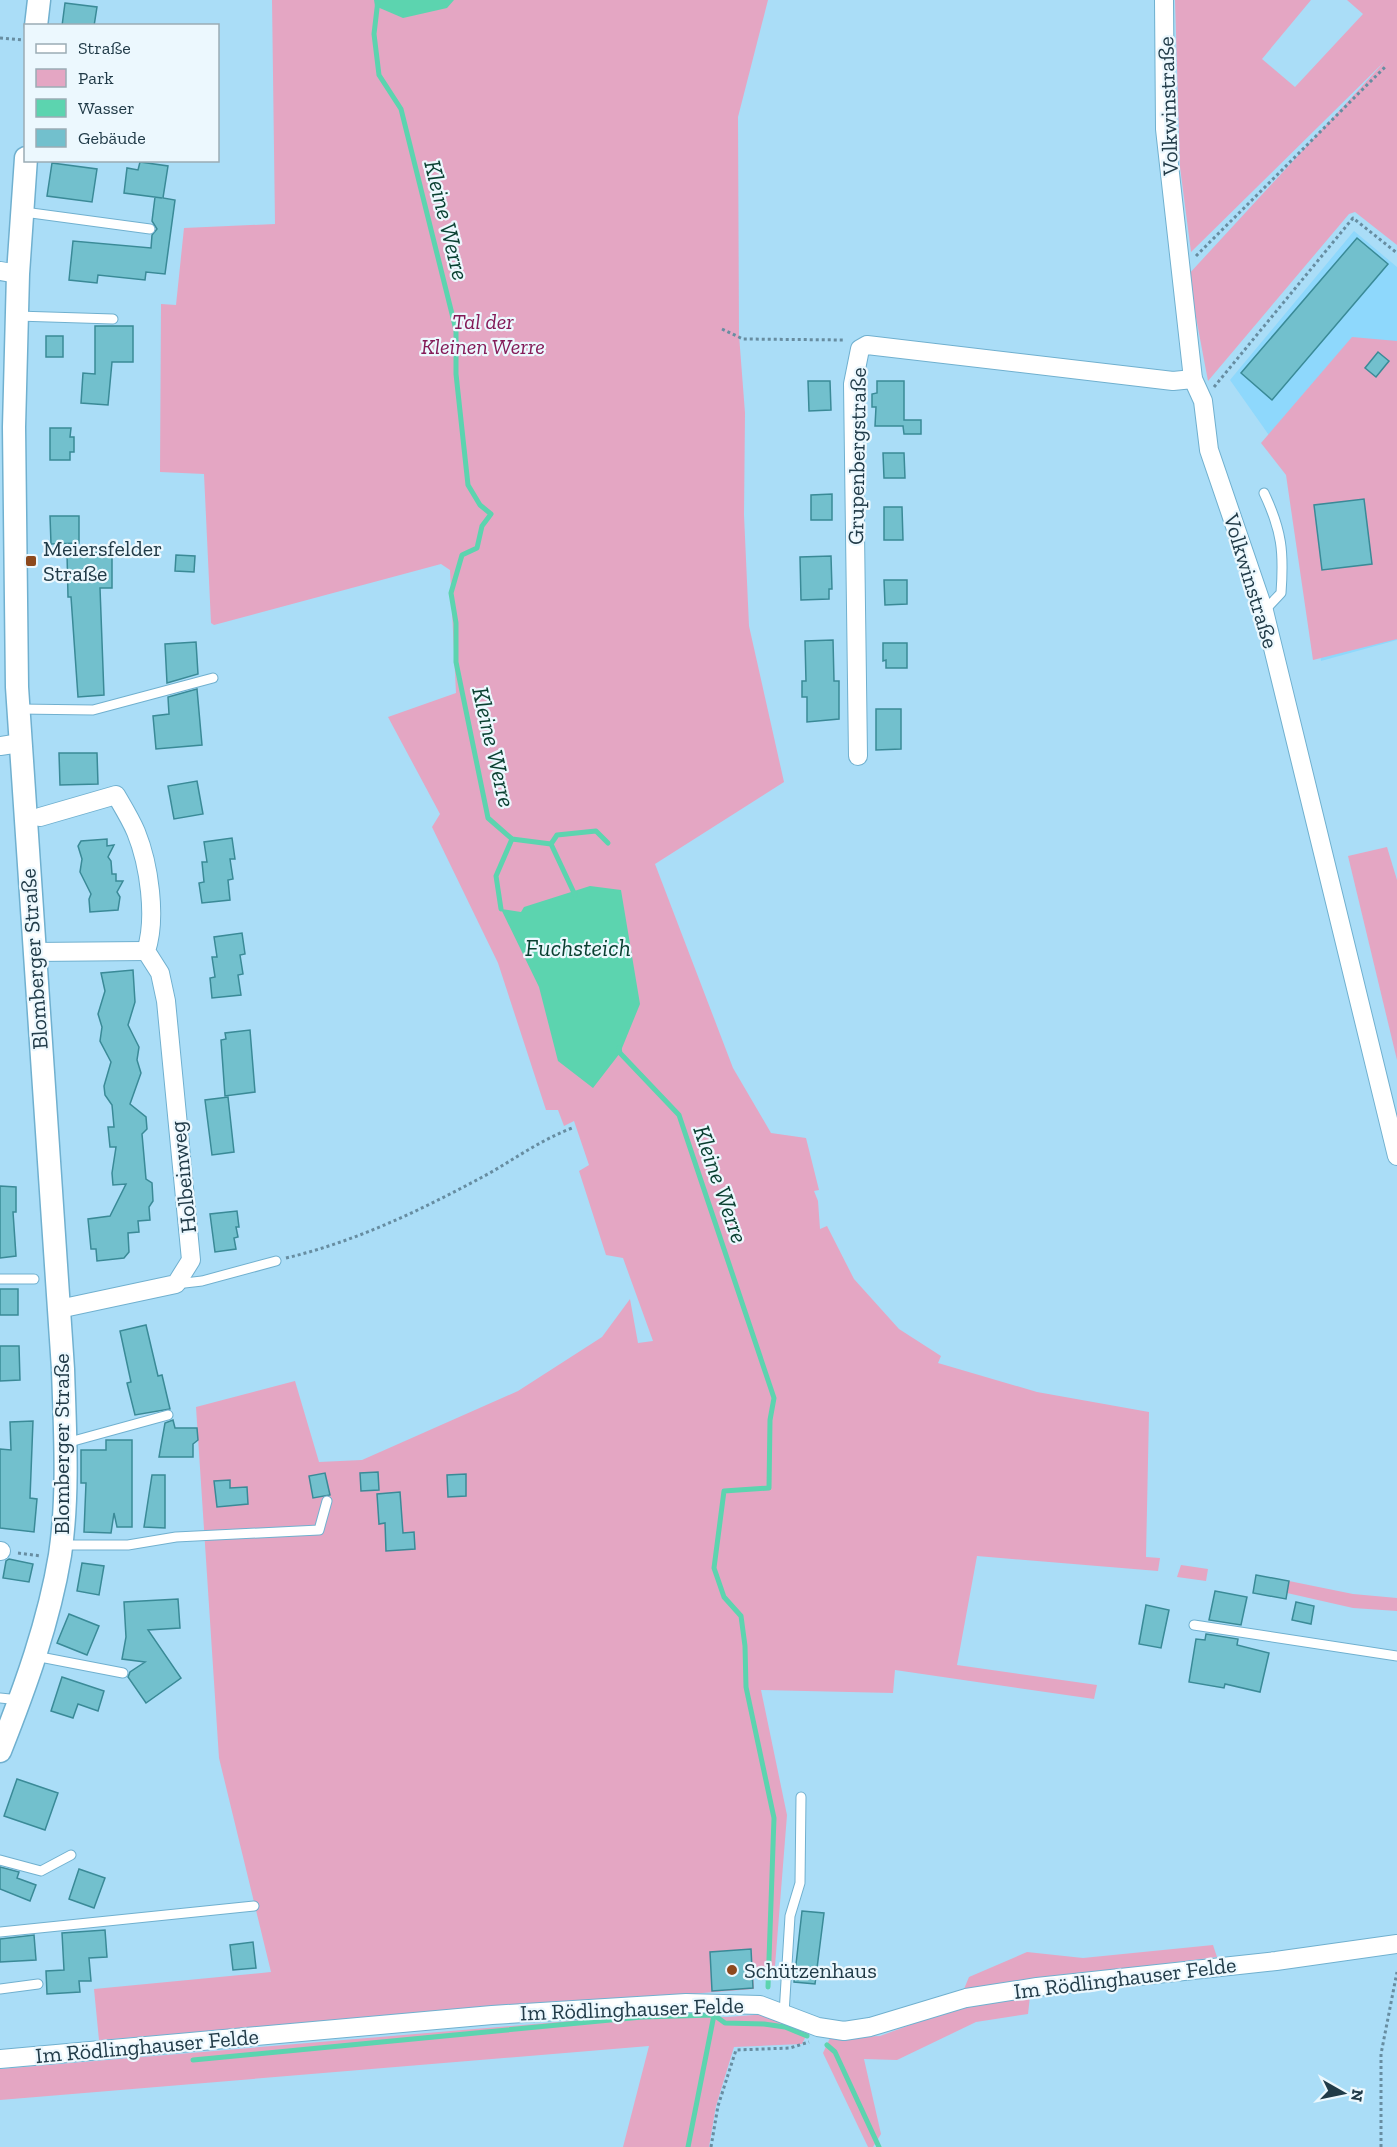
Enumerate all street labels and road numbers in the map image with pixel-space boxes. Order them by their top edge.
street label: Volkwinstraße [1152,36,1184,177]
street label: Grupenbergstraße [842,367,872,545]
street label: Volkwinstraße [1217,509,1284,652]
street label: Blomberger Straße [14,868,54,1050]
street label: Holbeinweg [164,1120,202,1234]
street label: Blomberger Straße [48,1353,75,1535]
street label: Im Rödlinghauser Felde [1012,1951,1238,2005]
street label: Im Rödlinghauser Felde [520,1992,744,2026]
street label: Im Rödlinghauser Felde [34,2023,260,2069]

